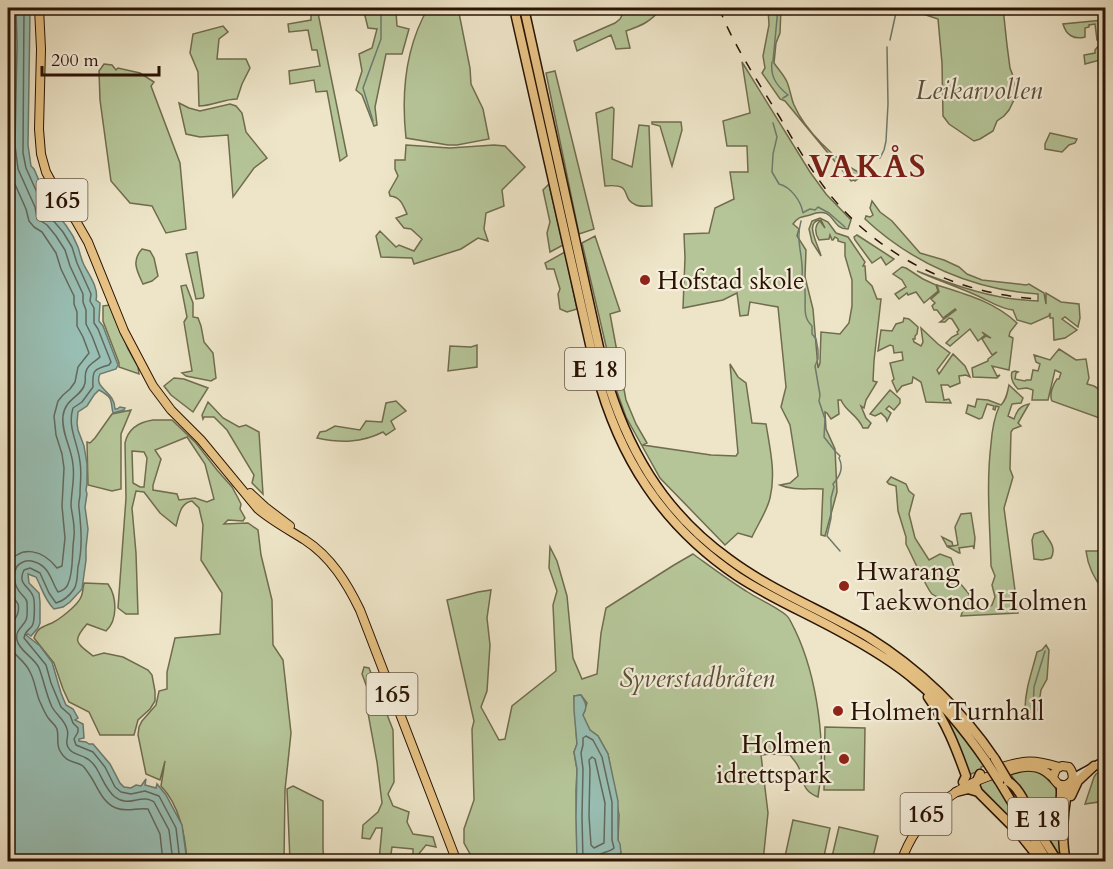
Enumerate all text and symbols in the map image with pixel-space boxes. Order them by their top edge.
scale bar [42,39,159,77]
text: 200 m [51,48,99,73]
park label: Leikarvollen [916,73,1043,108]
district label: VAKÅS [809,145,927,189]
road number: 165 [36,179,88,221]
place label: Hofstad skole [657,263,805,298]
marker: Hofstad skole [638,273,652,287]
road number: E 18 [565,348,625,390]
place label: Hwarang Taekwondo Holmen [856,554,1088,619]
marker: Hwarang Taekwondo Holmen [837,579,851,593]
park label: Syverstadbråten [619,661,775,696]
road number: 165 [366,673,418,715]
place label: Holmen Turnhall [850,694,1045,729]
marker: Holmen Turnhall [831,704,845,718]
place label: Holmen idrettspark [716,727,832,792]
marker: Holmen idrettspark [837,752,851,766]
road number: 165 [900,793,952,835]
road number: E 18 [1008,798,1068,840]

